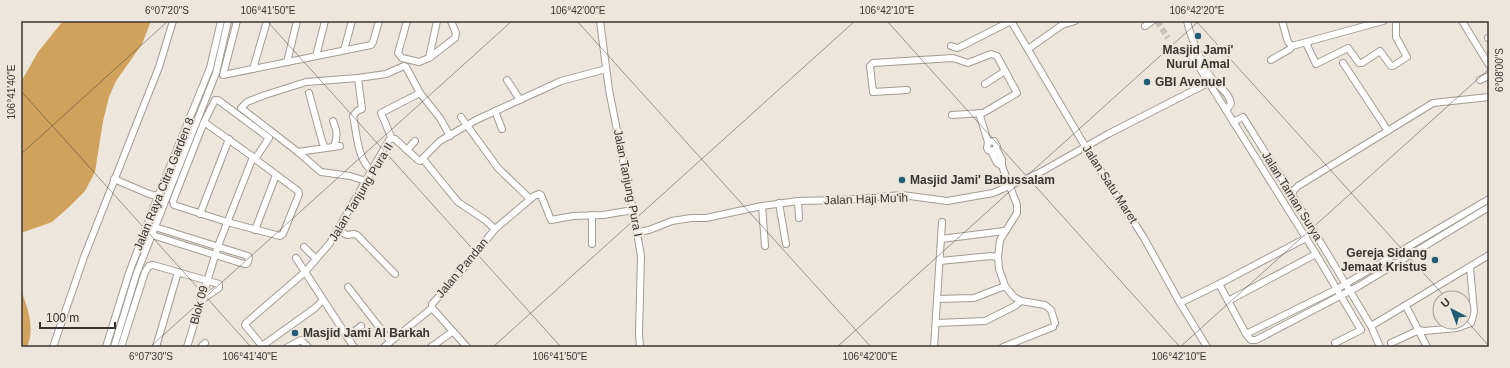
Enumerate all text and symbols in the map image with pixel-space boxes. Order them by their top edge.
text: 6°07'20"S [145,5,189,16]
text: 106°41'50"E [240,5,296,16]
text: 106°42'00"E [550,5,606,16]
text: 106°42'10"E [859,5,915,16]
text: 106°42'20"E [1169,5,1225,16]
marker: Masjid Jami' Nurul Amal [1193,31,1203,41]
place label: Masjid Jami' Nurul Amal [1163,43,1234,71]
text: 6°08'00"S [1494,48,1505,92]
text: 106°41'40"E [6,64,17,120]
place label: GBI Avenuel [1155,75,1225,89]
marker: GBI Avenuel [1142,77,1152,87]
street label: Jalan Raya Citra Garden 8 [131,115,197,252]
street label: Jalan Tanjung Pura I [611,128,645,238]
street label: Jalan Tanjung Pura II [326,140,396,244]
street label: Jalan Satu Maret [1079,142,1141,226]
street label: Jalan Taman Surya [1259,149,1325,243]
place label: Masjid Jami' Babussalam [910,173,1055,187]
marker: Masjid Jami' Babussalam [897,175,907,185]
street label: Jalan Haji Mu'ih [824,191,908,207]
street label: Jalan Pandan [433,235,491,301]
place label: Gereja Sidang Jemaat Kristus [1341,246,1427,274]
marker: Gereja Sidang Jemaat Kristus [1430,255,1440,265]
street label: Blok 09 [187,284,211,326]
north arrow [1432,290,1472,330]
text: U [1438,295,1452,310]
scale bar [40,304,115,330]
text: 100 m [46,311,79,325]
place label: Masjid Jami Al Barkah [303,326,430,340]
marker: Masjid Jami Al Barkah [290,328,300,338]
text: 6°07'30"S [129,351,173,362]
text: 106°41'40"E [222,351,278,362]
text: 106°41'50"E [532,351,588,362]
text: 106°42'00"E [842,351,898,362]
text: 106°42'10"E [1151,351,1207,362]

